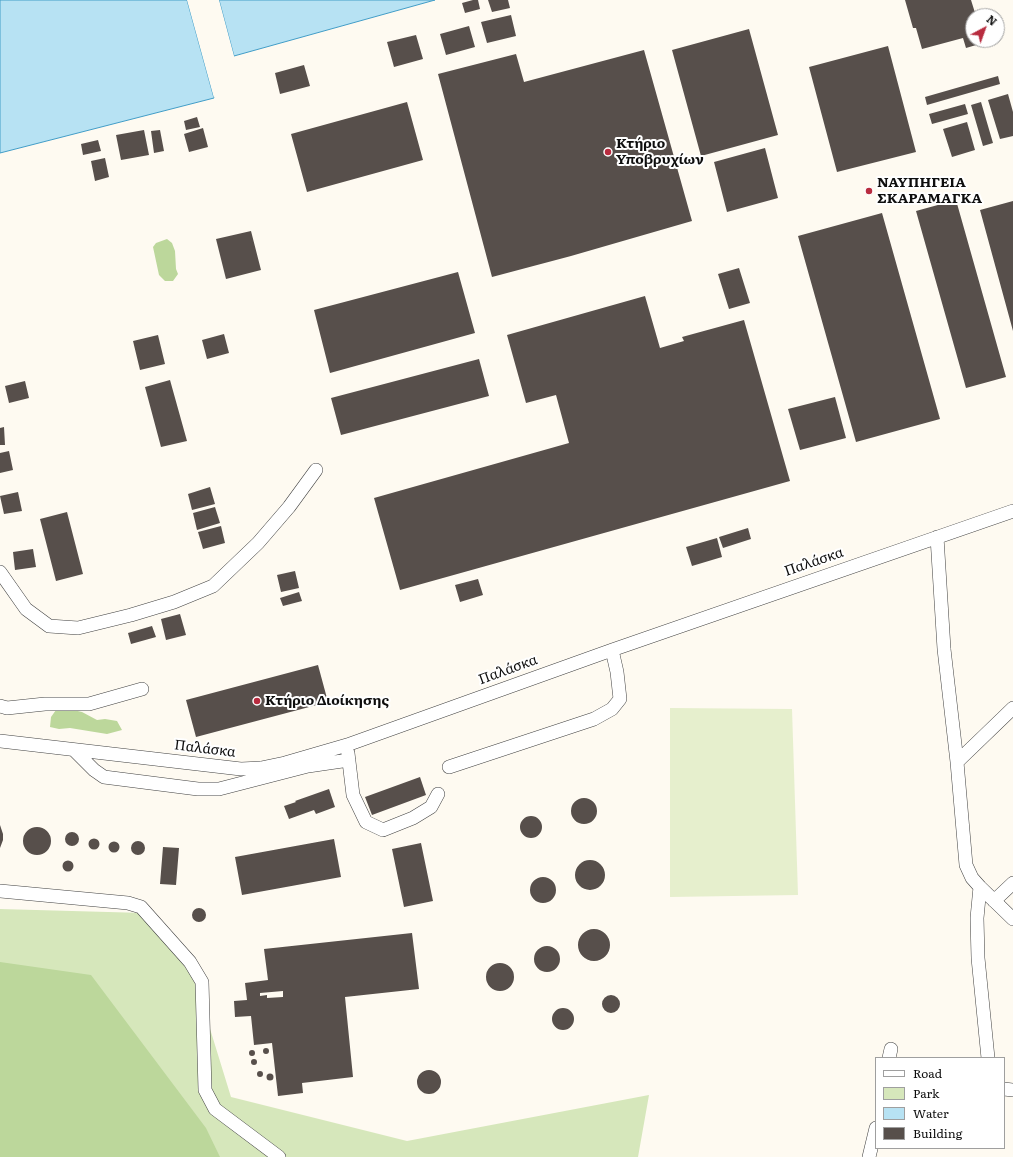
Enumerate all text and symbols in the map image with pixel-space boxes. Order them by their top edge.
north arrow [965,8,1005,48]
text: N [983,11,1001,29]
place label: Κτήριο Υποβρυχίων [616,136,704,168]
marker: Κτήριο Υποβρυχίων [603,147,613,157]
place label: ΝΑΥΠΗΓΕΙΑ ΣΚΑΡΑΜΑΓΚΑ [877,175,982,208]
marker: ΝΑΥΠΗΓΕΙΑ ΣΚΑΡΑΜΑΓΚΑ [864,186,874,196]
street label: Παλάσκα [782,544,846,580]
street label: Παλάσκα [476,652,540,688]
place label: Κτήριο Διοίκησης [265,693,389,709]
marker: Κτήριο Διοίκησης [252,696,262,706]
street label: Παλάσκα [173,737,237,761]
legend [875,1057,1005,1149]
text: Road [913,1064,942,1082]
text: Park [913,1084,939,1102]
text: Water [913,1104,949,1122]
text: Building [913,1124,962,1142]

